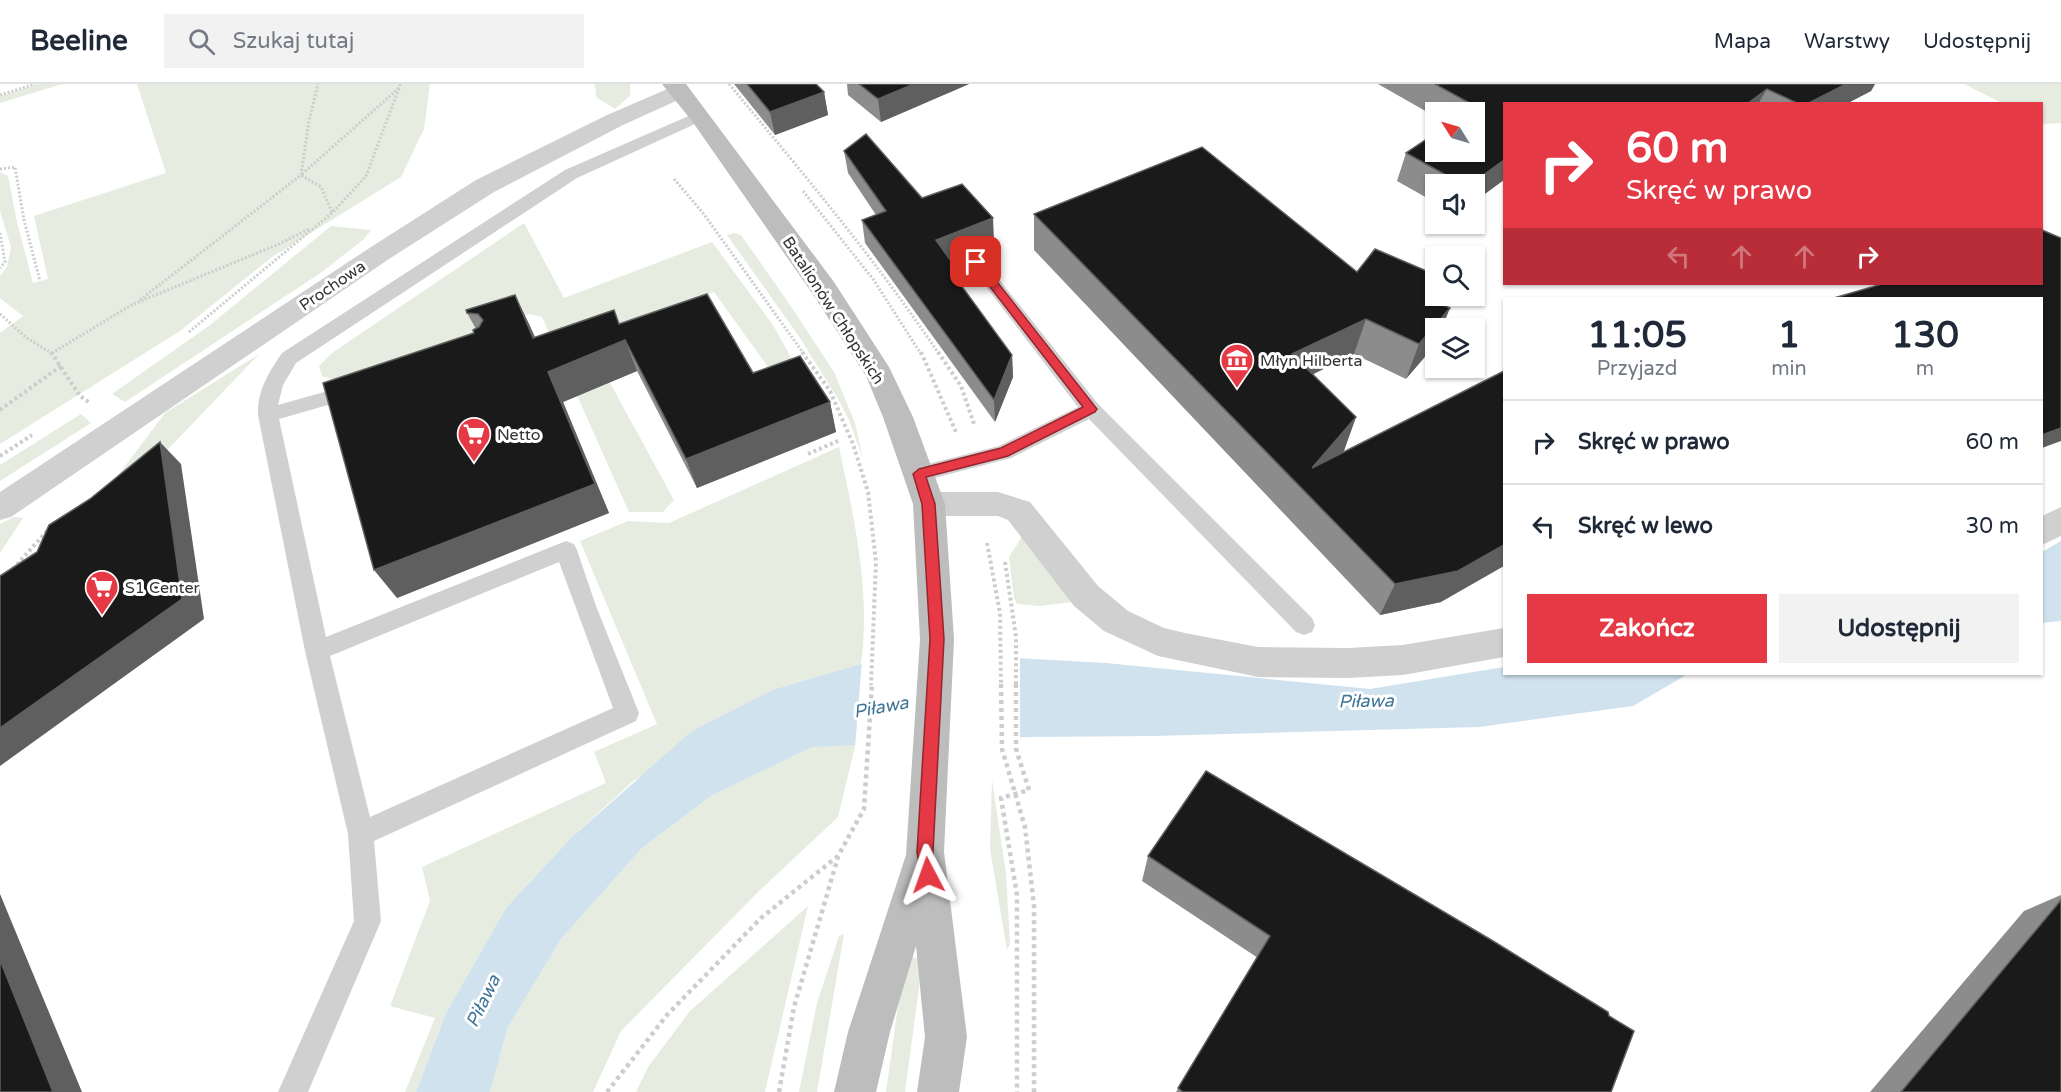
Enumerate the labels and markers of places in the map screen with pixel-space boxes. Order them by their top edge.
pin [950,236,1001,287]
museum icon: Młyn Hilberta [1219,342,1255,389]
place label: Młyn Hilberta [1260,351,1362,371]
supermarket icon: Netto [456,416,492,463]
place label: Netto [497,425,541,445]
supermarket icon: S1 Center [84,569,120,616]
place label: S1 Center [125,578,201,598]

